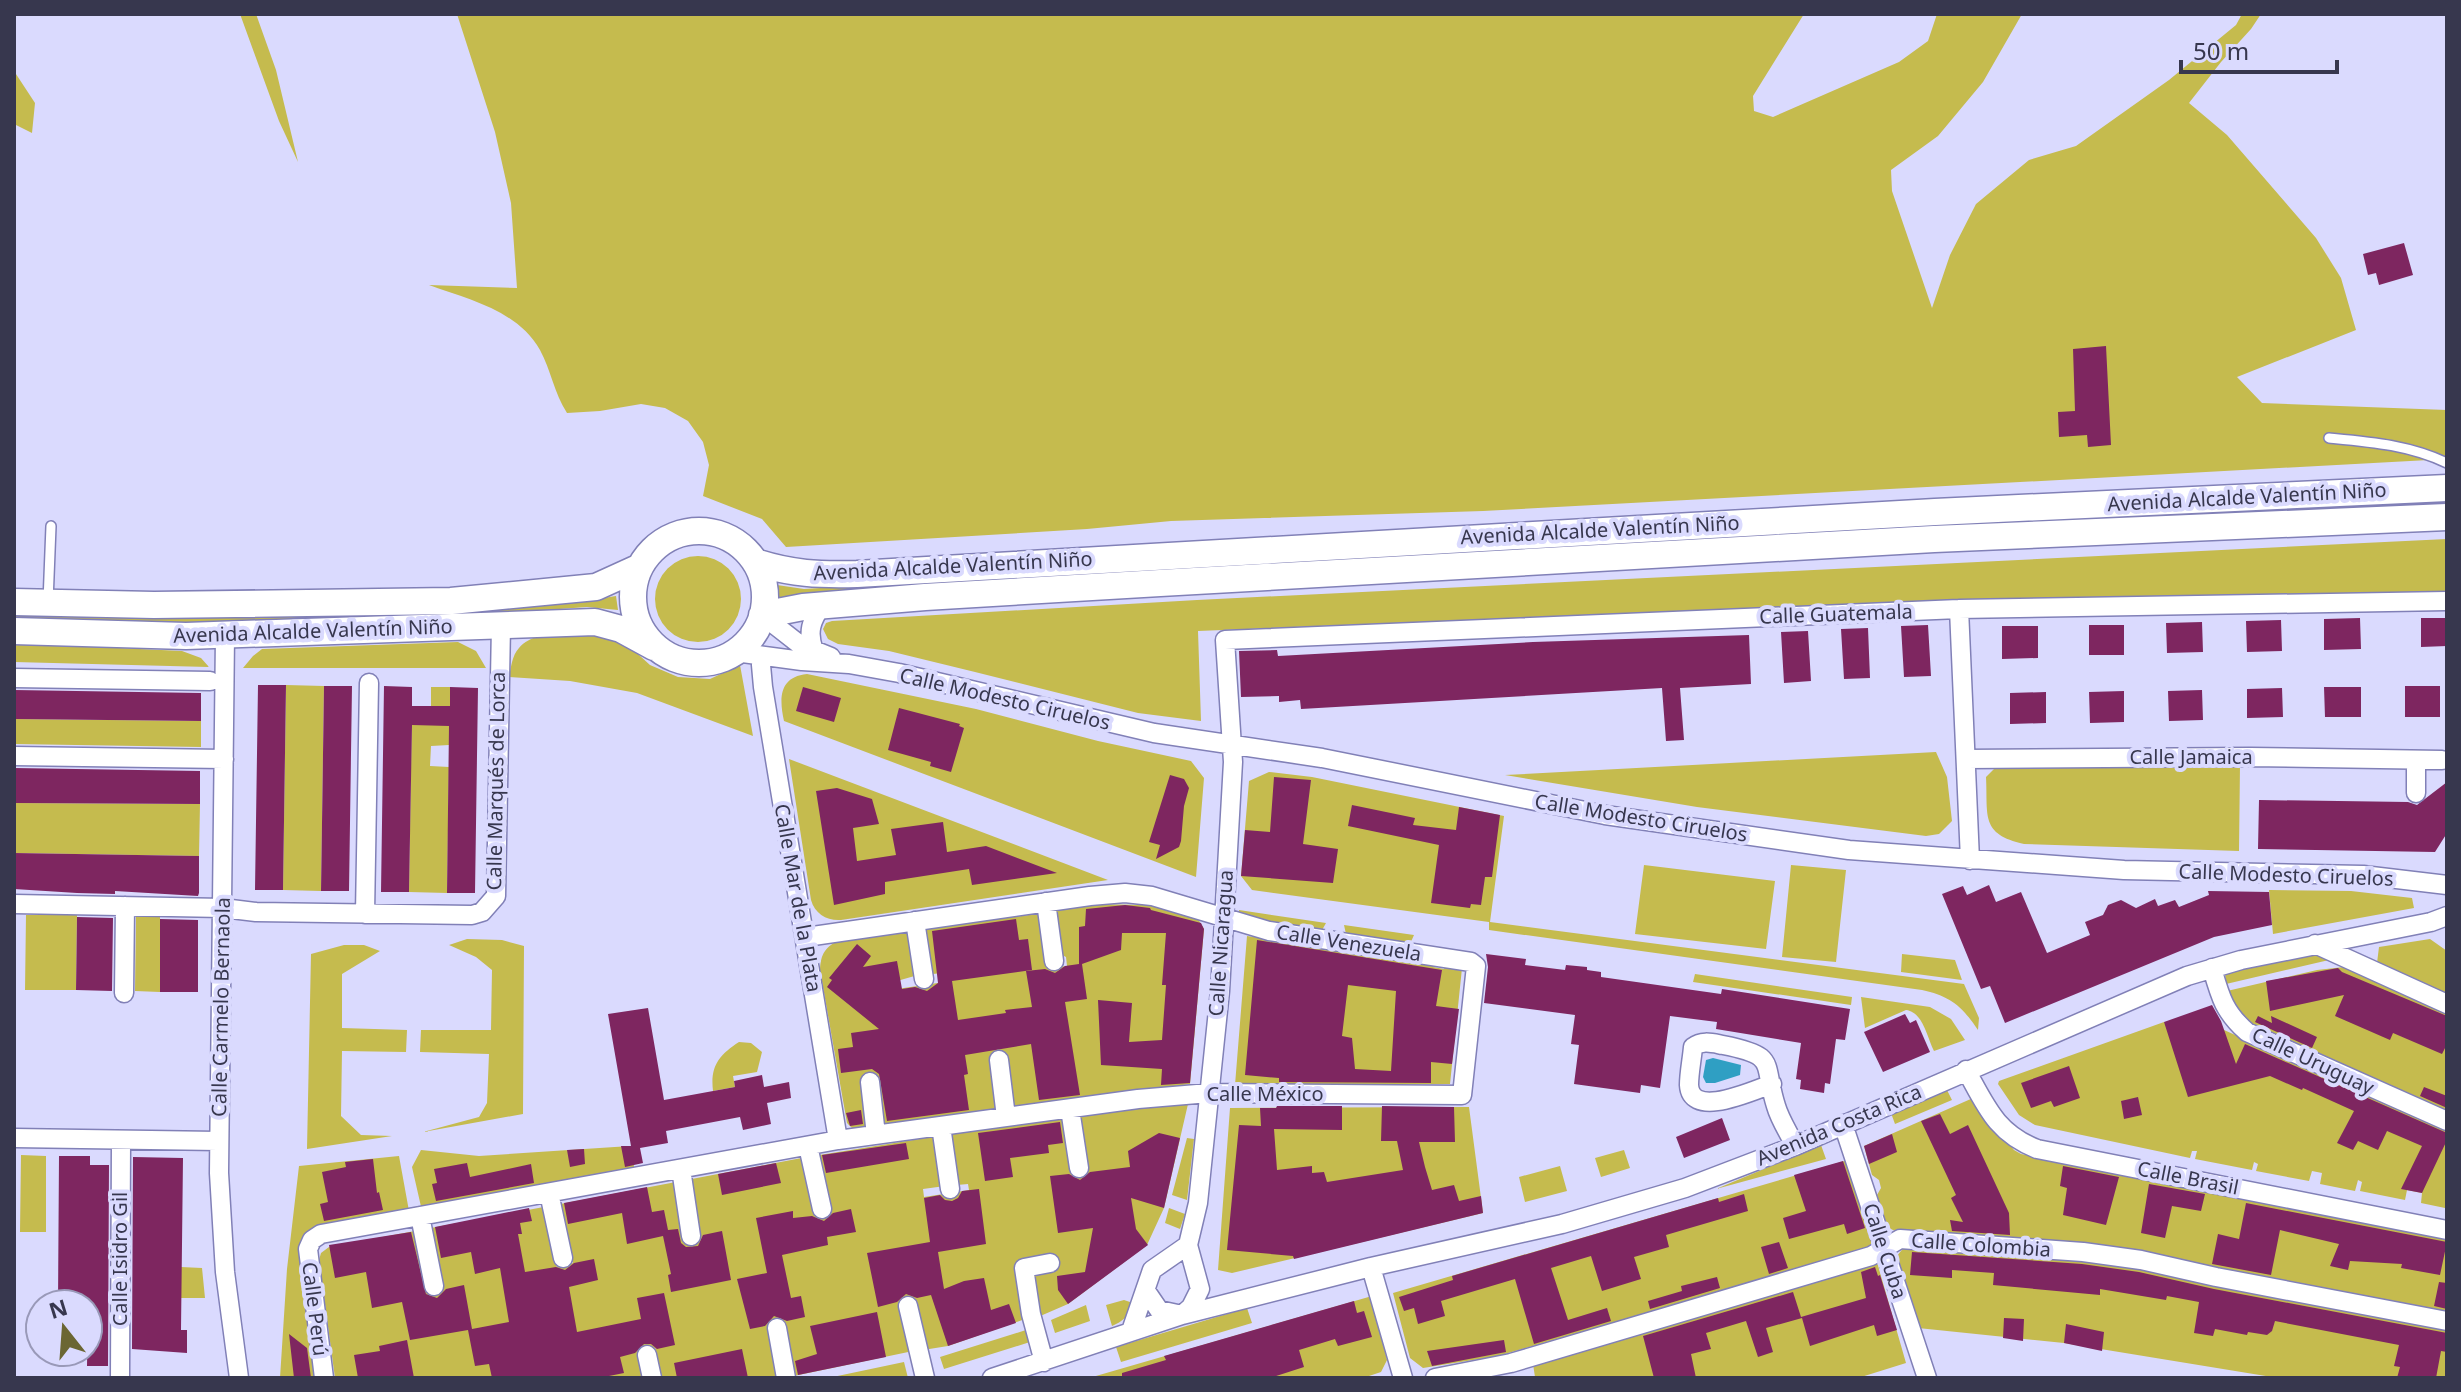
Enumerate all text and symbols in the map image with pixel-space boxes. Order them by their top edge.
scale bar [2181,24,2337,74]
text: 50 m [2193,34,2249,67]
street label: Avenida Alcalde Valentín Niño [2107,476,2387,517]
street label: Avenida Alcalde Valentín Niño [1460,509,1740,550]
street label: Avenida Alcalde Valentín Niño [813,545,1093,586]
street label: Calle Guatemala [1759,597,1913,630]
street label: Avenida Alcalde Valentín Niño [173,612,453,649]
street label: Calle Modesto Ciruelos [897,661,1113,736]
street label: Calle Marqués de Lorca [480,671,511,891]
street label: Calle Jamaica [2129,743,2253,770]
street label: Calle Modesto Ciruelos [1533,787,1749,848]
street label: Calle Mar de la Plata [769,802,828,994]
street label: Calle Modesto Ciruelos [2178,857,2394,892]
street label: Calle Nicaragua [1202,869,1239,1017]
street label: Calle Carmelo Bernaola [205,897,236,1117]
street label: Calle Venezuela [1275,918,1423,967]
street label: Calle Uruguay [2248,1020,2379,1101]
street label: Avenida Costa Rica [1752,1078,1925,1172]
street label: Calle México [1206,1080,1324,1107]
street label: Calle Brasil [2135,1154,2241,1201]
street label: Calle Isidro Gil [106,1192,133,1326]
street label: Calle Cuba [1857,1200,1914,1302]
street label: Calle Colombia [1910,1226,2052,1263]
street label: Calle Perú [296,1260,335,1358]
north arrow [24,1288,104,1368]
text: N [45,1291,71,1325]

